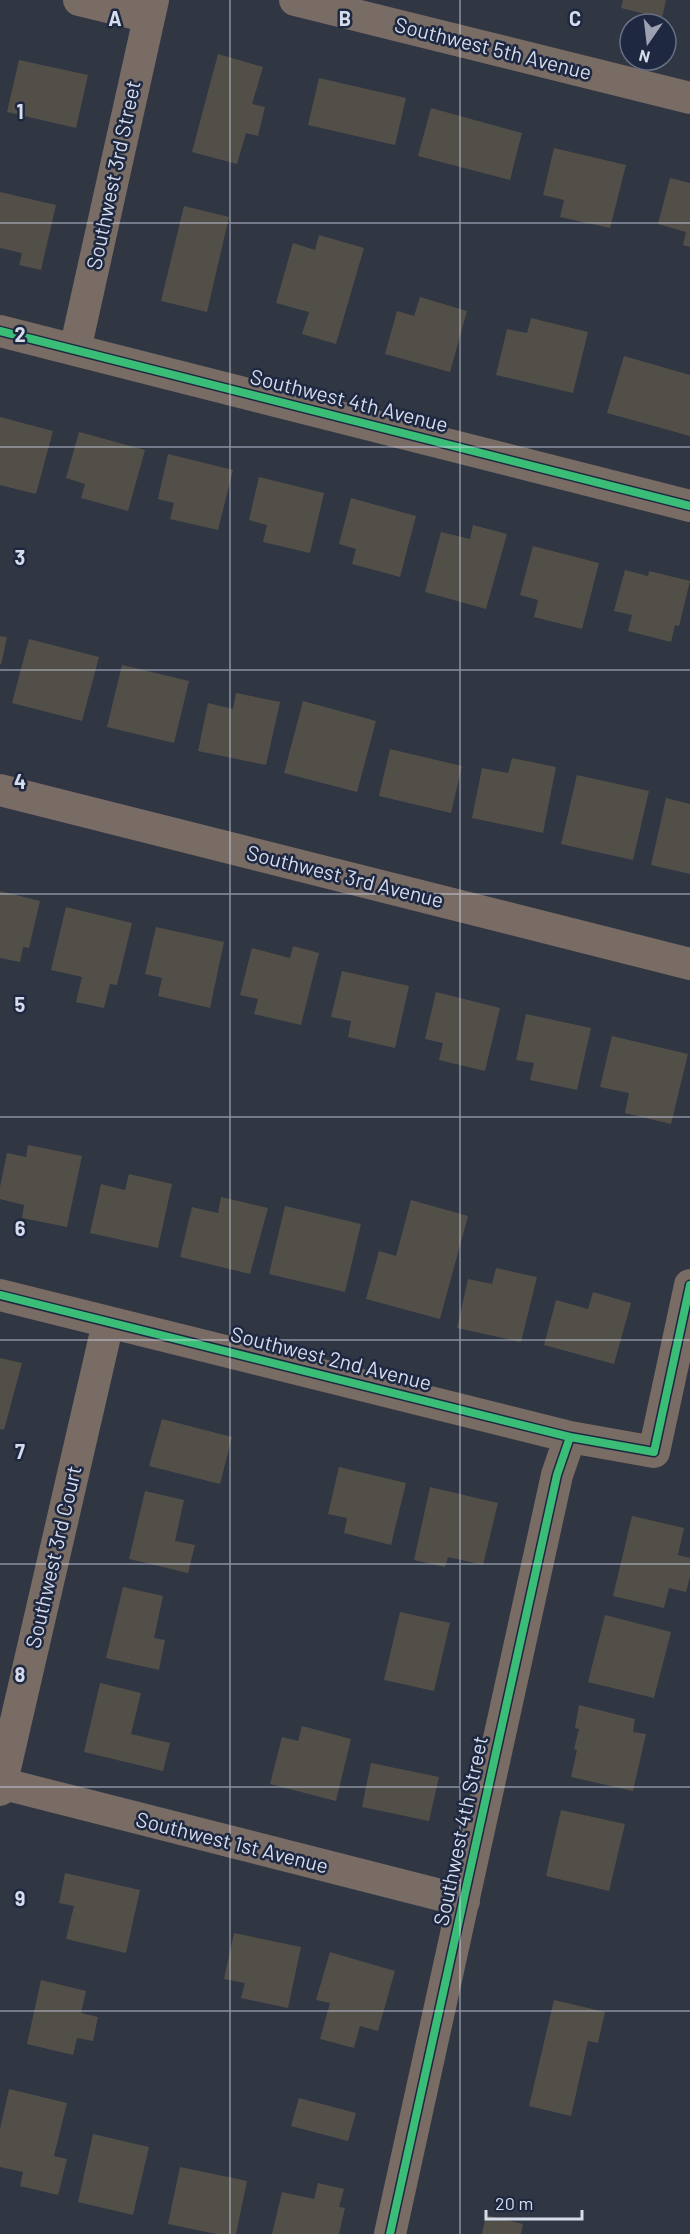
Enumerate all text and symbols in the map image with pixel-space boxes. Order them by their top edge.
text: A [108,6,122,30]
text: B [339,6,351,30]
text: C [569,6,581,30]
street label: Southwest 5th Avenue [392,11,594,84]
north arrow [618,12,678,72]
text: N [637,47,652,68]
street label: Southwest 3rd Street [80,78,145,272]
text: 1 [16,99,24,123]
text: 2 [14,322,26,346]
street label: Southwest 4th Avenue [248,363,451,436]
text: 3 [15,545,25,569]
text: 4 [14,769,26,793]
street label: Southwest 3rd Avenue [244,839,446,912]
text: 5 [15,992,26,1016]
text: 6 [15,1216,26,1240]
street label: Southwest 2nd Avenue [228,1320,434,1395]
text: 7 [15,1439,25,1463]
street label: Southwest 3rd Court [19,1463,86,1650]
text: 8 [15,1662,26,1686]
street label: Southwest 4th Street [427,1733,492,1928]
street label: Southwest 1st Avenue [134,1806,331,1878]
text: 9 [15,1886,25,1910]
scale bar [486,2183,582,2221]
text: 20 m [495,2192,533,2214]

